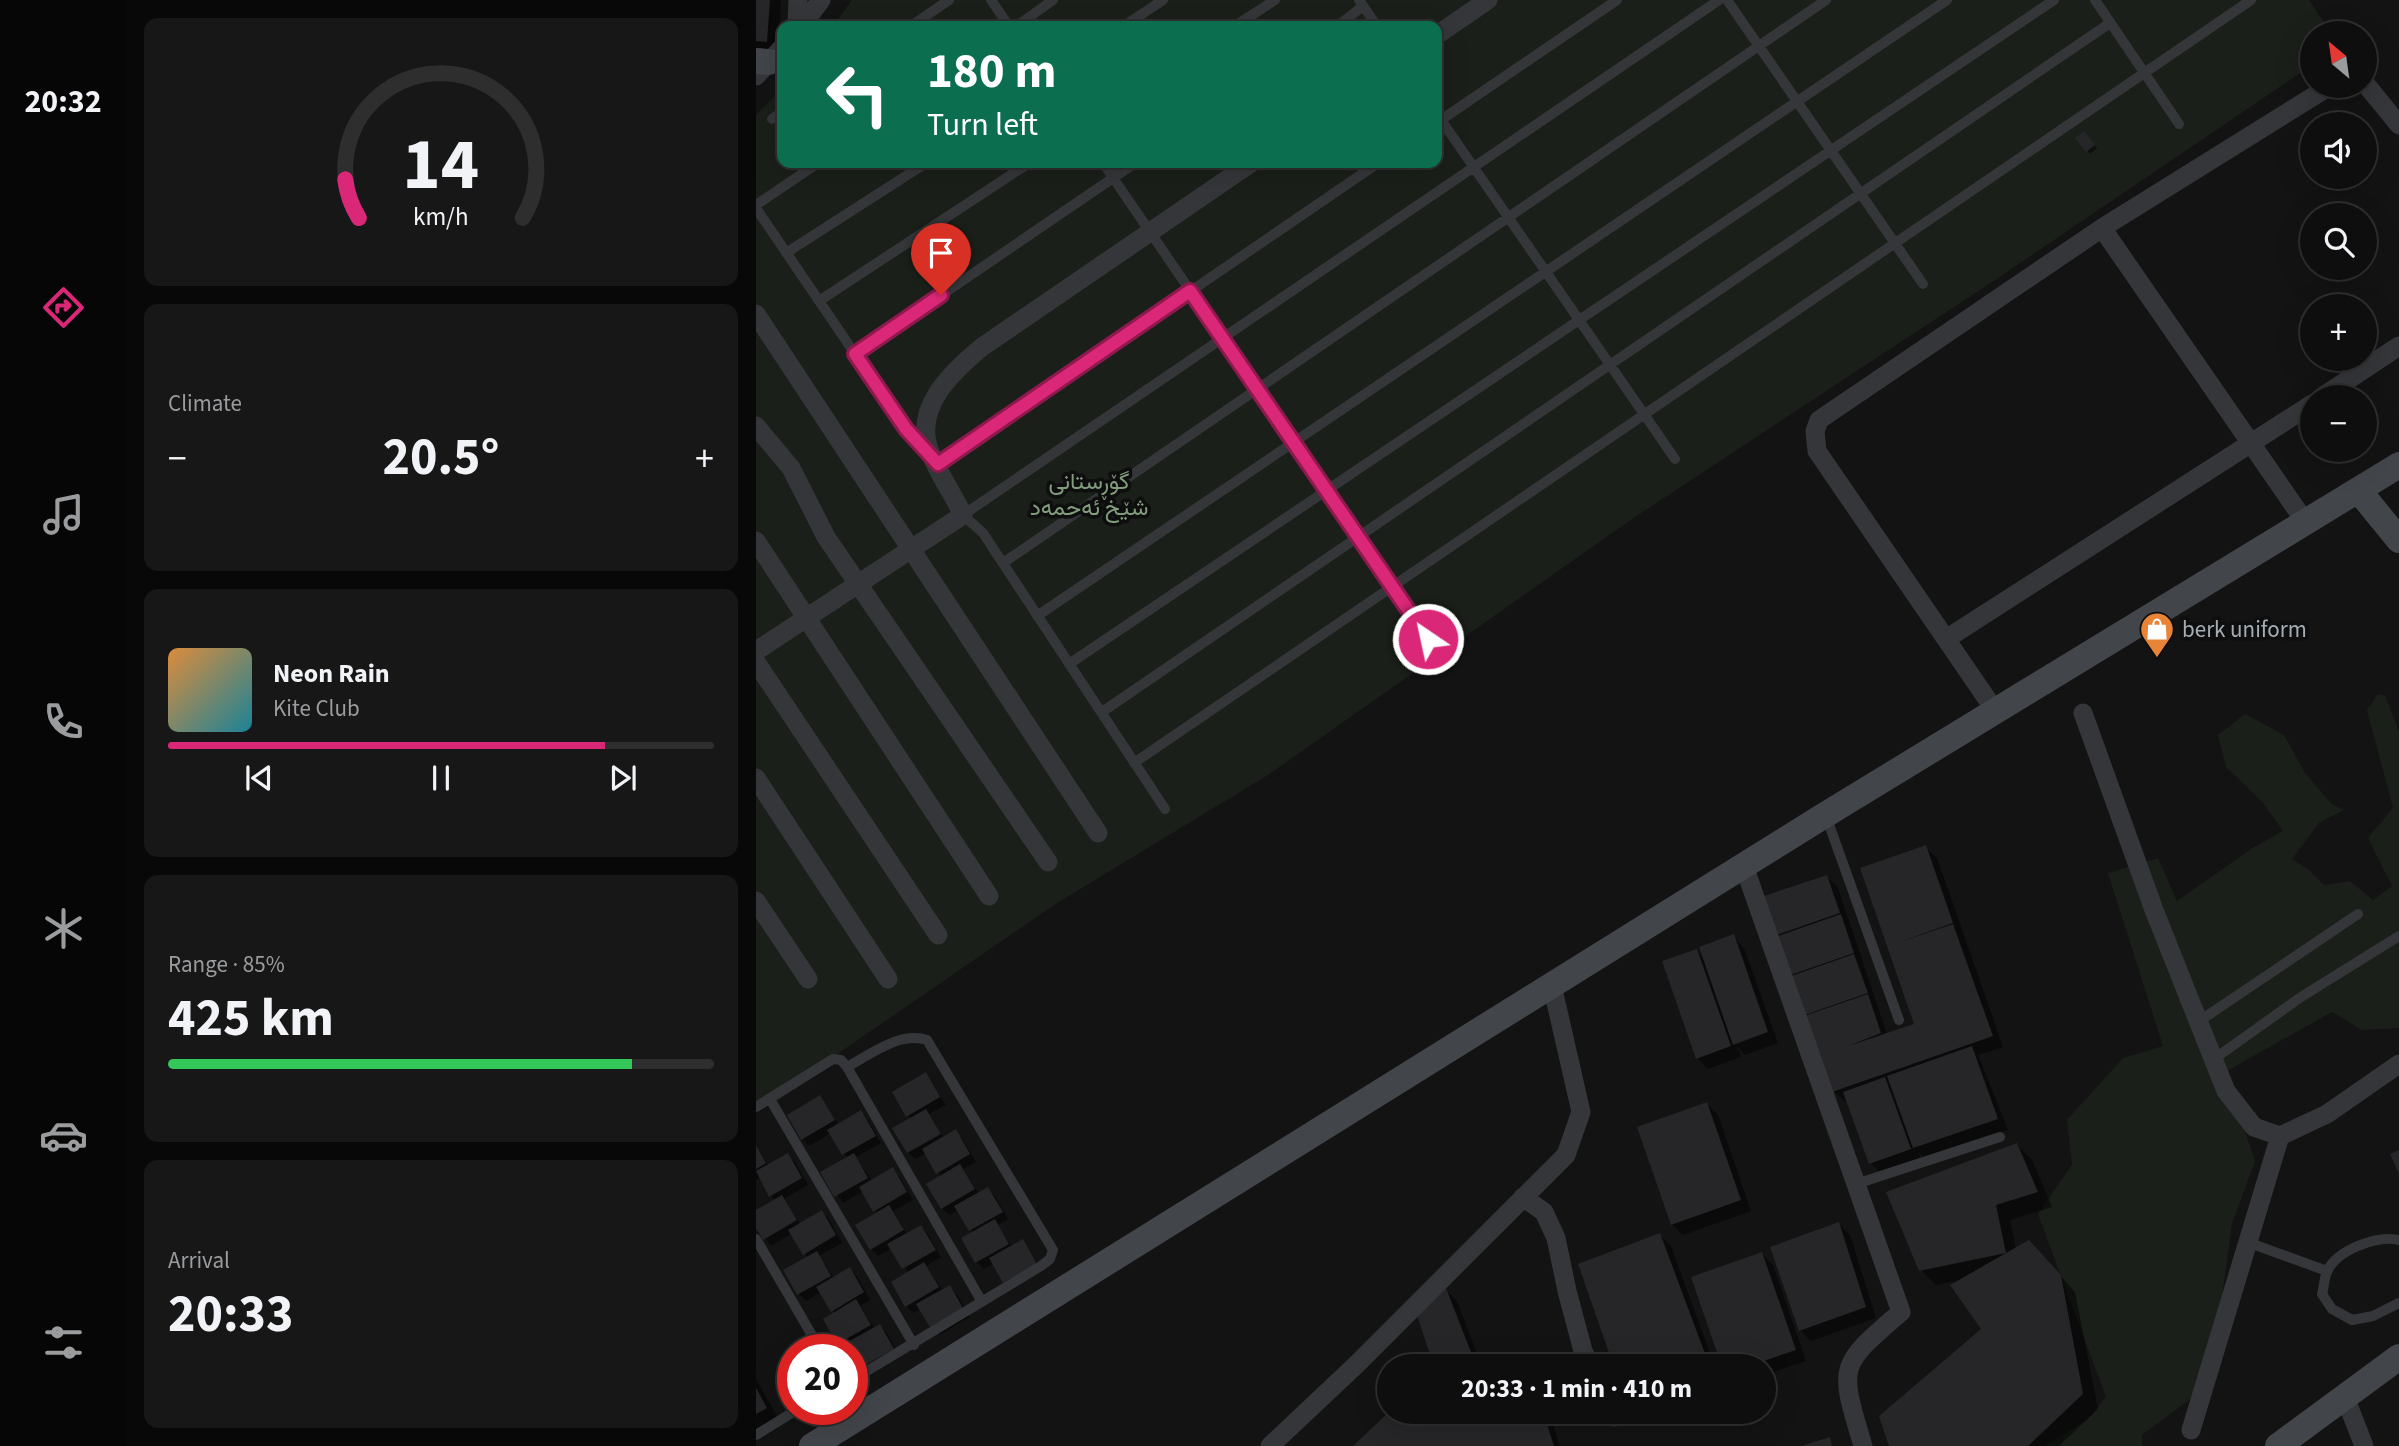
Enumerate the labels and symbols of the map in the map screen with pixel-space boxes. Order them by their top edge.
north arrow [2300,21,2376,98]
pin [911,223,971,295]
park label: گۆڕستانی شێخ ئەحمەد [1030,465,1148,524]
position arrow [1391,602,1465,676]
shop icon: berk uniform [2138,610,2176,659]
place label: berk uniform [2182,613,2307,646]
speed limit sign: 20 [777,1334,868,1425]

